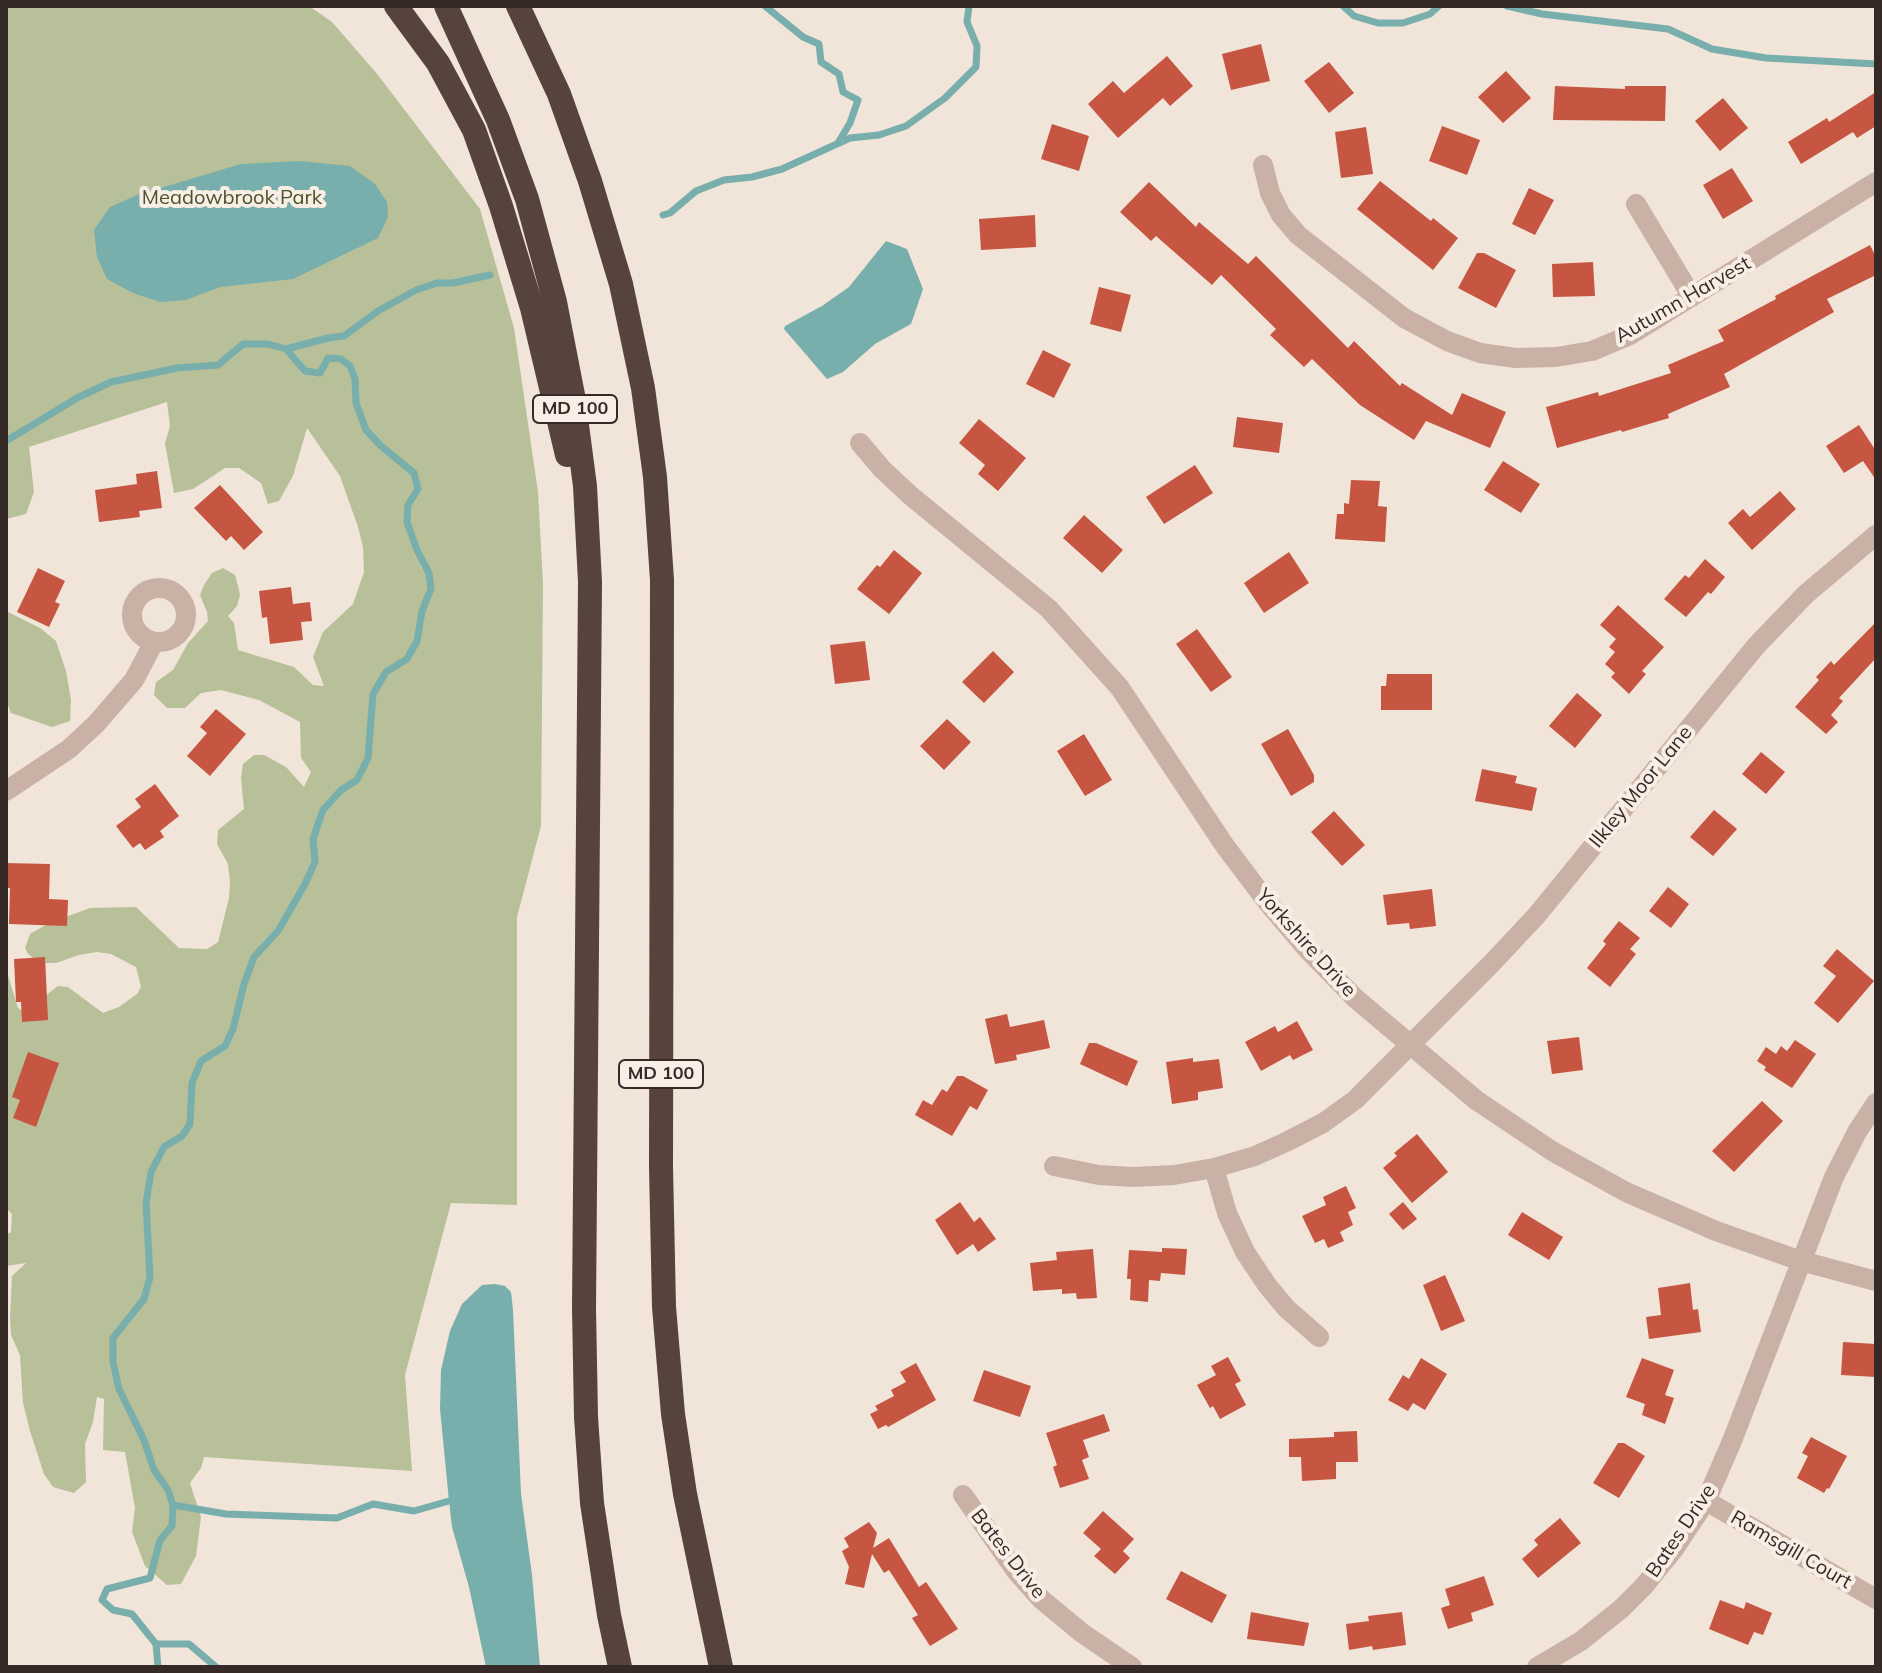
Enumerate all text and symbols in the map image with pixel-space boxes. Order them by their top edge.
park label: Meadowbrook Park [142,186,322,210]
street label: Autumn Harvest [1611,251,1755,349]
road number: MD 100 [533,395,617,423]
street label: Ilkley Moor Lane [1585,721,1697,853]
street label: Yorkshire Drive [1251,884,1361,1002]
road number: MD 100 [619,1060,703,1088]
street label: Bates Drive [1641,1480,1721,1582]
street label: Bates Drive [966,1505,1050,1603]
street label: Ramsgill Court [1726,1506,1856,1594]

